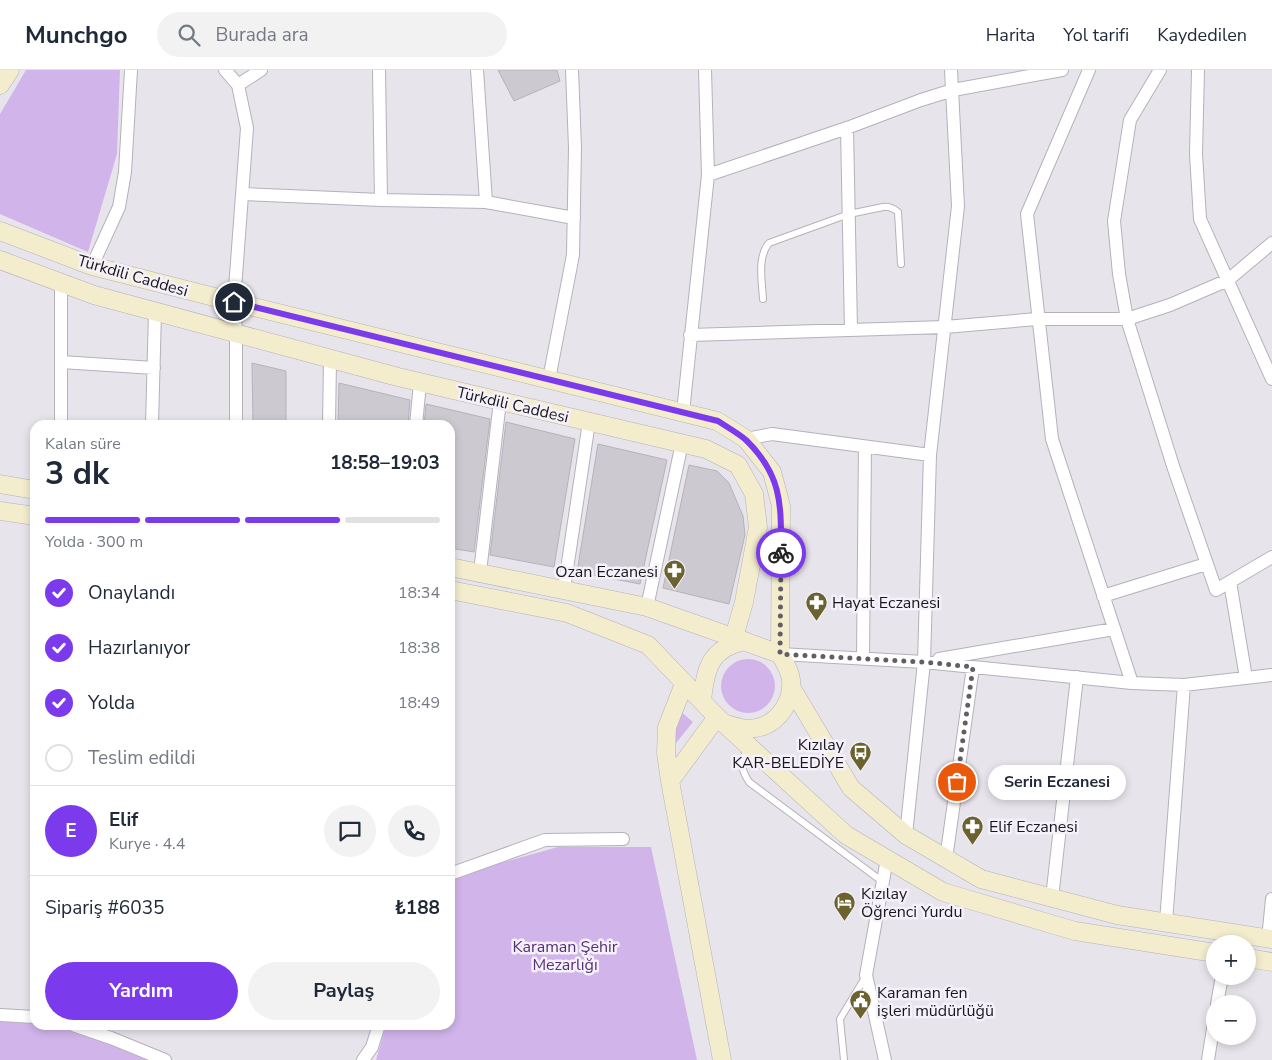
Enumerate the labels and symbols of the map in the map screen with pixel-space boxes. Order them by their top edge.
street label: Türkdili Caddesi [75,250,191,302]
pin [213,281,255,323]
street label: Türkdili Caddesi [455,381,571,429]
courier [756,528,806,578]
pharmacy icon: Ozan Eczanesi [662,559,686,590]
place label: Ozan Eczanesi [555,561,658,583]
pharmacy icon: Hayat Eczanesi [804,590,828,621]
place label: Hayat Eczanesi [832,592,940,614]
place label: Kızılay KAR-BELEDİYE [732,734,845,774]
bus stop icon: Kızılay KAR-BELEDİYE [848,741,872,772]
pin [936,761,978,803]
callout: Serin Eczanesi [987,764,1124,800]
pharmacy icon: Elif Eczanesi [961,814,985,845]
place label: Elif Eczanesi [989,816,1078,838]
place label: Kızılay Öğrenci Yurdu [861,883,962,923]
hotel icon: Kızılay Öğrenci Yurdu [833,890,857,921]
park label: Karaman Şehir Mezarlığı [513,936,618,976]
place label: Karaman fen işleri müdürlüğü [877,982,994,1022]
public building icon: Karaman fen işleri müdürlüğü [849,989,873,1020]

